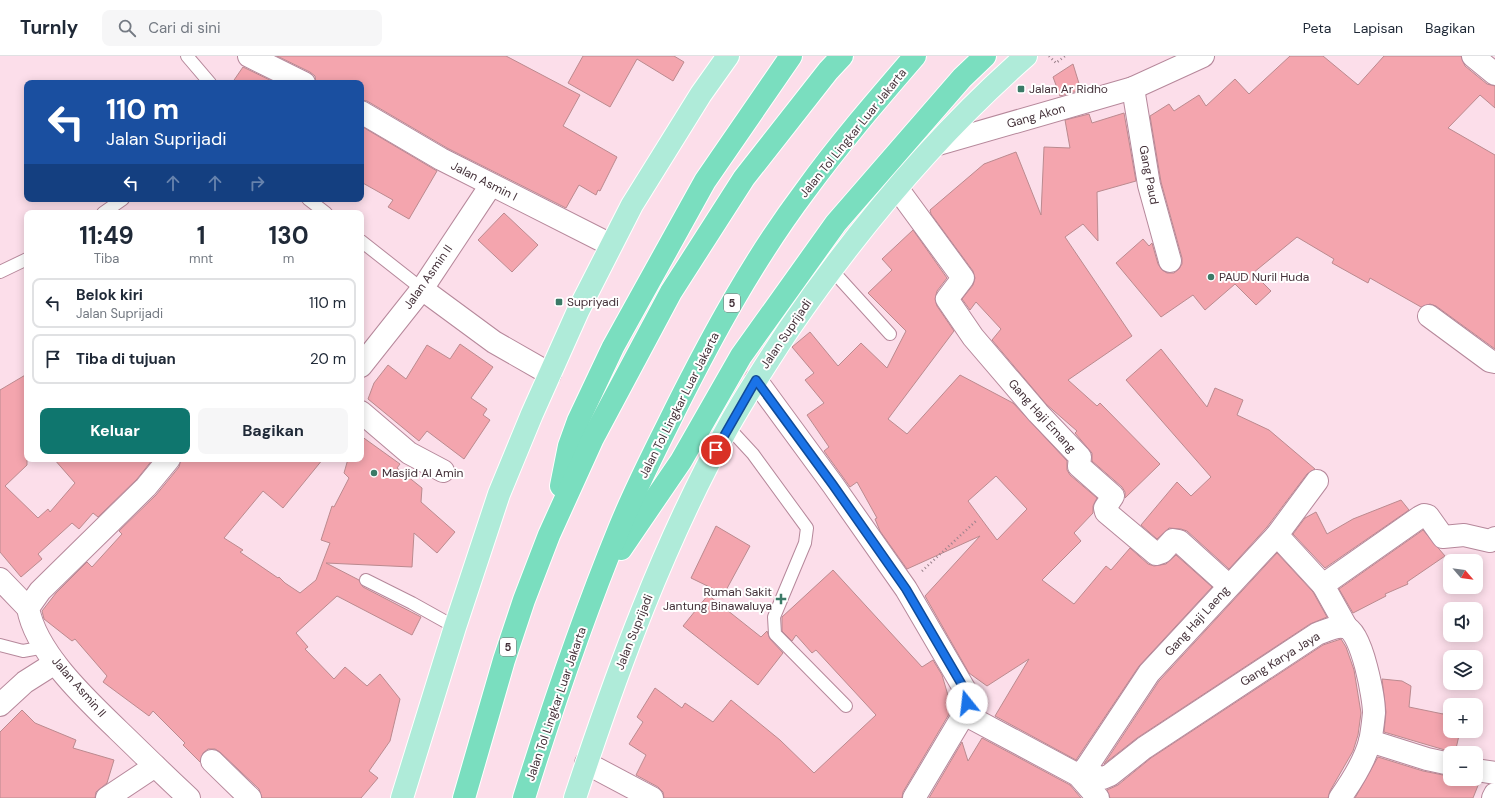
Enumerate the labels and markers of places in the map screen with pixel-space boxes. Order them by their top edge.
place label: Jalan Ar Ridho [1029,81,1108,97]
marker: Jalan Ar Ridho [1016,84,1026,94]
place label: PAUD Nuril Huda [1219,269,1309,285]
marker: PAUD Nuril Huda [1206,272,1216,282]
place label: Supriyadi [567,294,619,310]
marker: Supriyadi [554,297,564,307]
pin [699,433,733,467]
place label: Masjid Al Amin [382,465,464,481]
marker: Masjid Al Amin [369,468,379,478]
place label: Rumah Sakit Jantung Binawaluya [663,584,772,614]
marker: Rumah Sakit Jantung Binawaluya [775,593,787,605]

